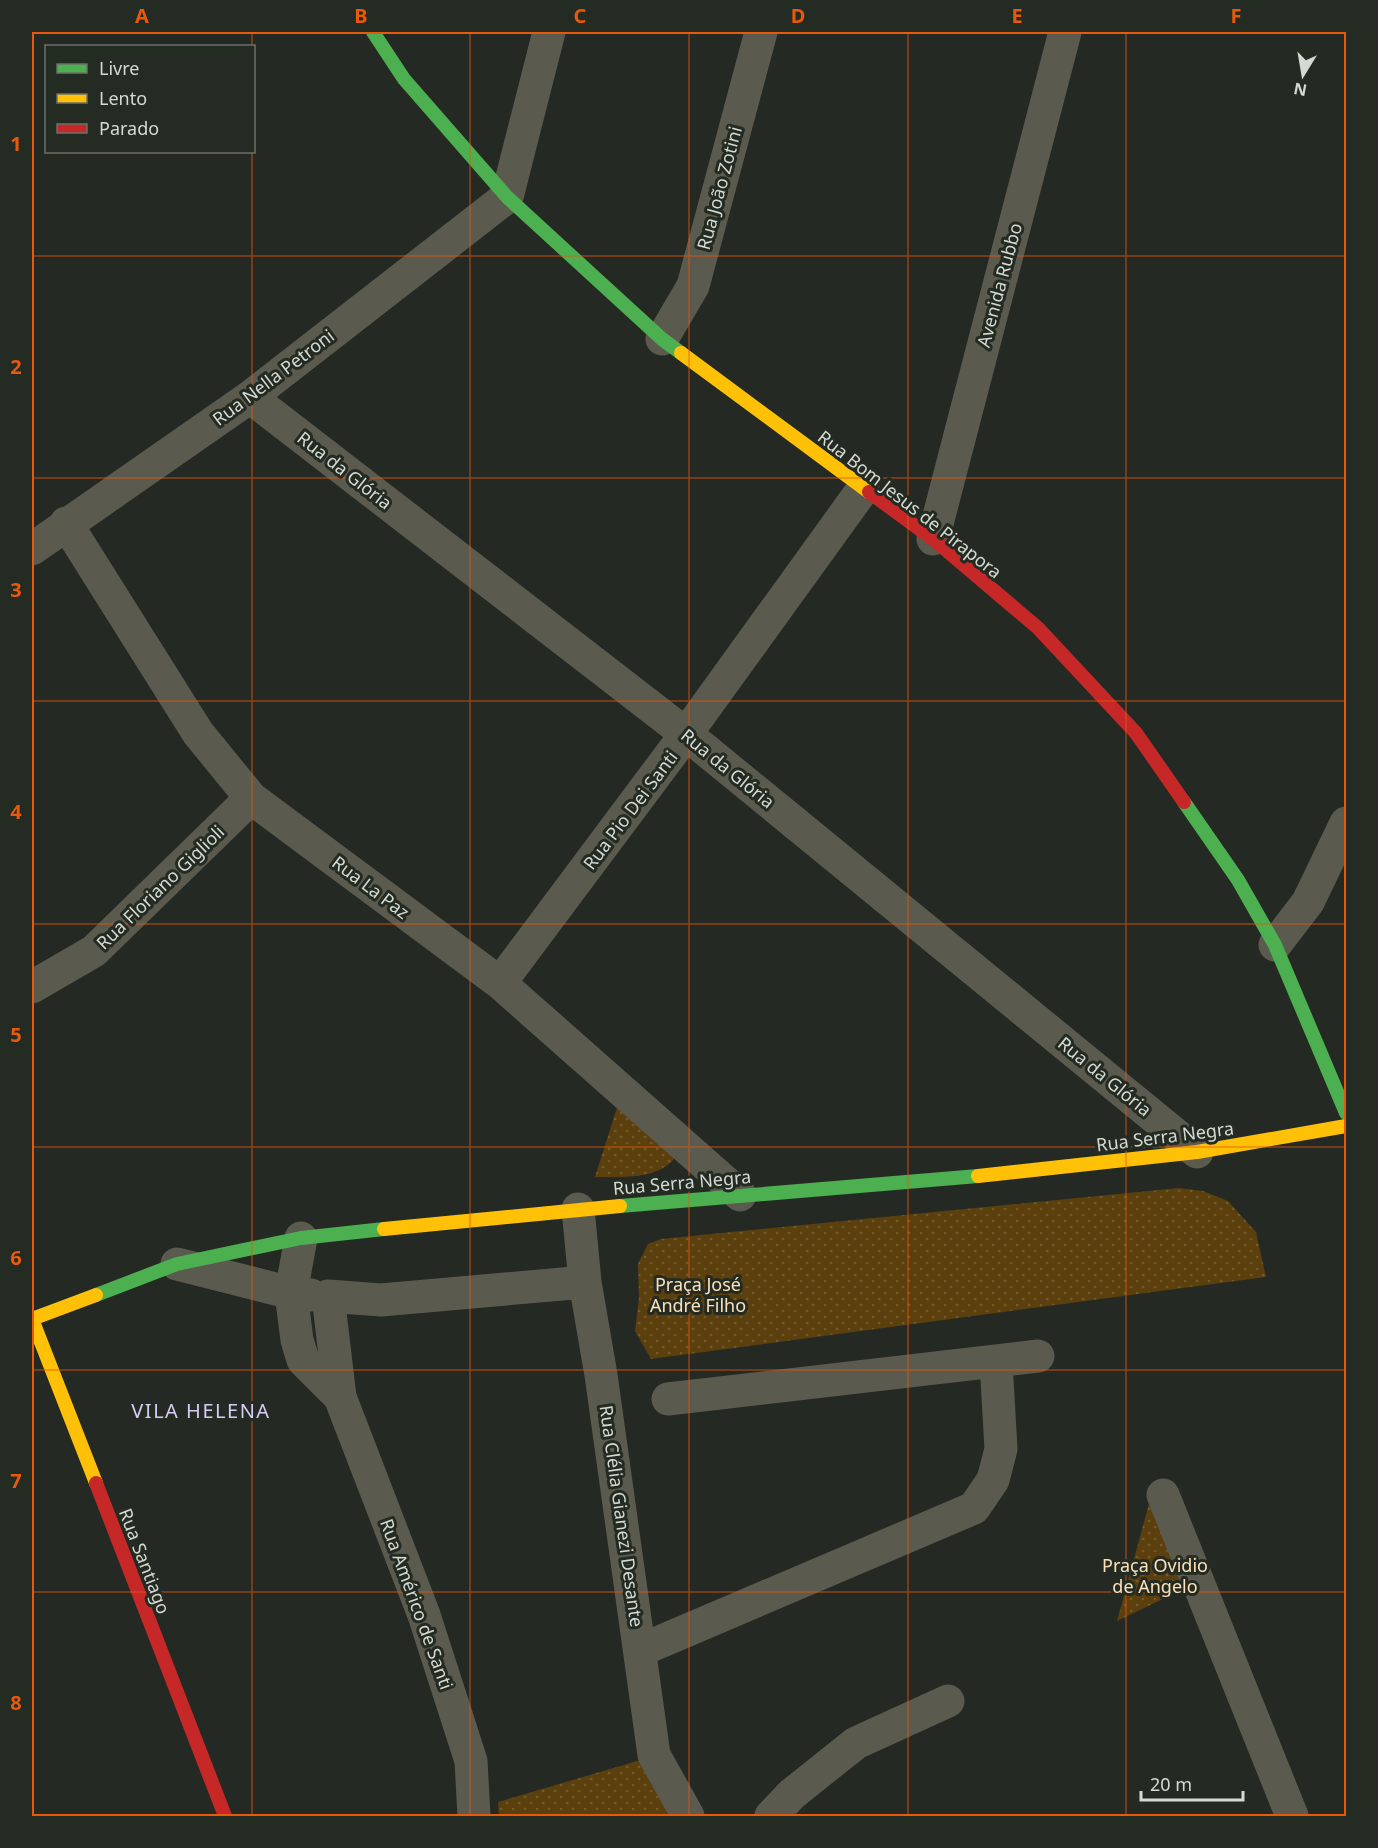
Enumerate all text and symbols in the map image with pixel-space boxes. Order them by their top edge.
text: A [135,2,149,29]
text: B [354,2,368,29]
text: C [574,2,587,29]
text: D [791,2,805,29]
text: E [1011,2,1023,29]
text: F [1231,2,1241,29]
legend [45,45,255,153]
north arrow [1273,45,1333,105]
text: Livre [99,56,139,80]
text: N [1292,78,1309,102]
text: Lento [99,86,147,110]
text: Parado [99,116,159,140]
street label: Rua João Zotini [691,124,747,252]
text: 1 [10,130,22,157]
street label: Avenida Rubbo [971,220,1027,350]
street label: Rua Nella Petroni [207,323,339,431]
text: 2 [10,353,22,380]
street label: Rua Bom Jesus de Pirapora [813,425,1007,583]
street label: Rua da Glória [293,426,397,514]
text: 3 [10,576,22,603]
street label: Rua da Glória [676,723,780,813]
street label: Rua Pio Dei Santi [577,746,683,874]
text: 4 [10,798,22,825]
street label: Rua Floriano Giglioli [91,820,229,954]
street label: Rua La Paz [328,850,414,924]
text: 5 [10,1021,22,1048]
street label: Rua da Glória [1053,1031,1157,1121]
street label: Rua Serra Negra [1095,1116,1235,1156]
street label: Rua Serra Negra [612,1164,752,1200]
text: 6 [10,1244,22,1271]
park label: Praça José André Filho [650,1272,746,1317]
district label: VILA HELENA [131,1397,271,1424]
street label: Rua Clélia Gianezi Desante [595,1403,649,1629]
text: 7 [10,1467,22,1494]
street label: Rua Santiago [114,1505,176,1617]
street label: Rua Américo de Santi [375,1515,459,1693]
park label: Praça Ovidio de Angelo [1102,1553,1208,1598]
text: 8 [10,1689,22,1716]
scale bar [1141,1764,1243,1802]
text: 20 m [1150,1772,1192,1796]

